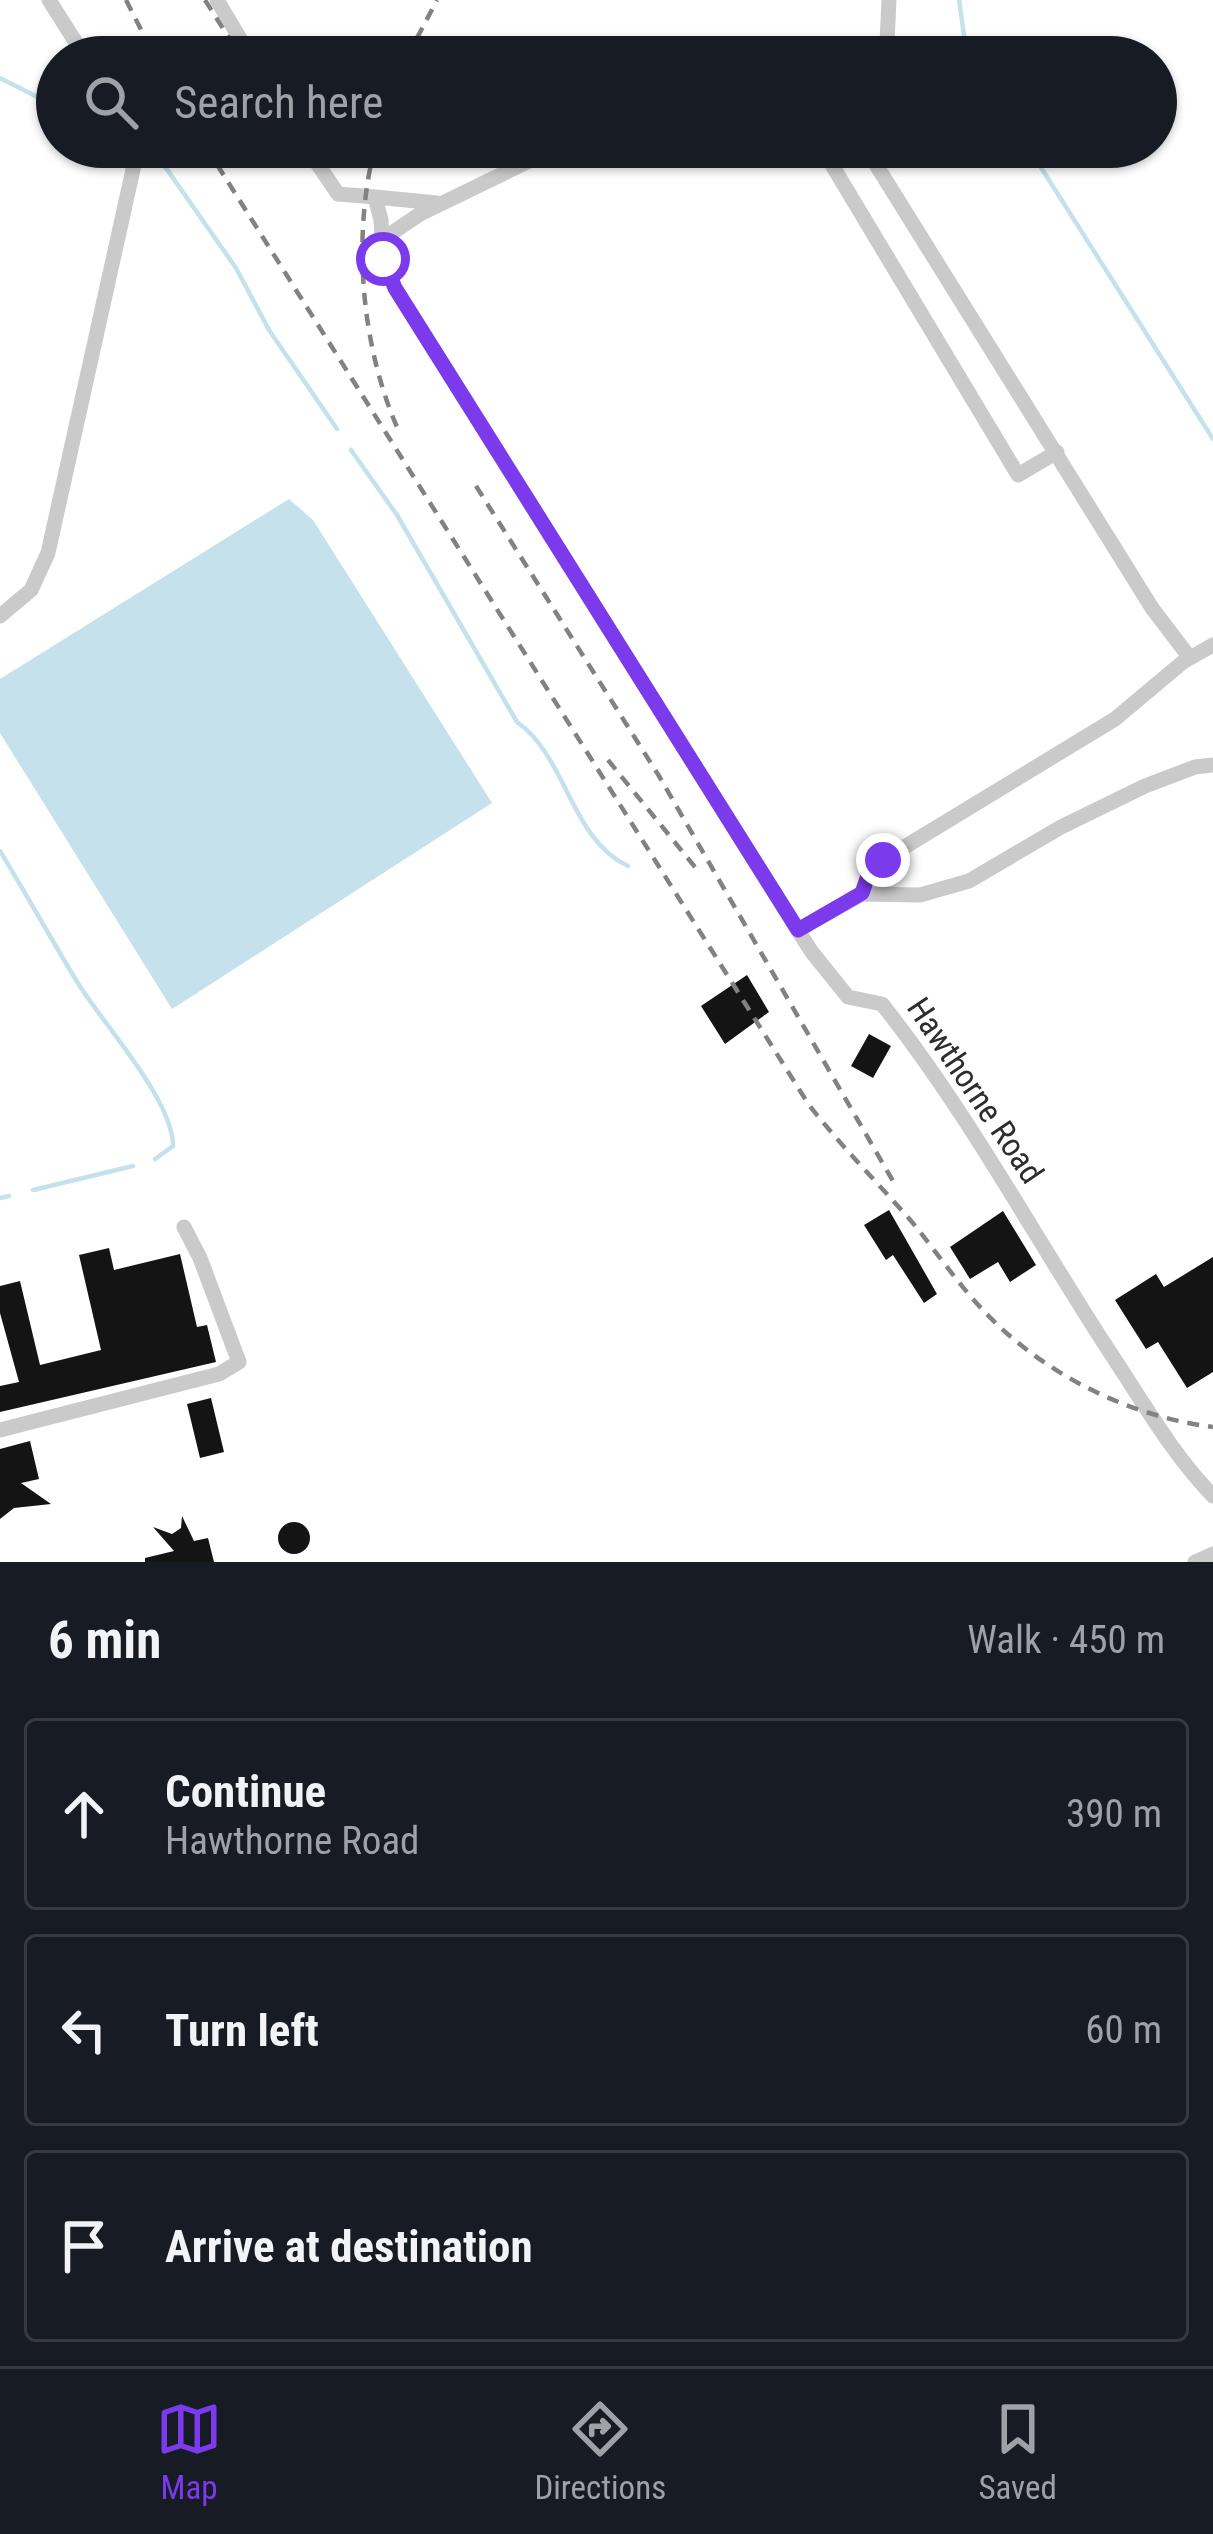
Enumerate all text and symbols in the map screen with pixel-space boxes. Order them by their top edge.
search box [36,36,1177,168]
icon: search [78,69,144,135]
text: Search here [174,76,383,129]
route start [356,232,410,286]
route end [856,833,910,887]
street label: Hawthorne Road [899,990,1052,1190]
text: 6 min [48,1611,161,1670]
text: Walk · 450 m [967,1617,1165,1663]
text: Continue [165,1765,326,1818]
icon: ahead [51,1781,117,1847]
text: 390 m [1066,1791,1162,1837]
text: Hawthorne Road [165,1818,419,1864]
icon: left [51,1997,117,2063]
text: Turn left [165,2004,319,2057]
text: 60 m [1085,2007,1162,2053]
icon: arrive [51,2213,117,2279]
text: Arrive at destination [165,2220,533,2273]
tab: Map [156,2396,222,2507]
tab: Directions [534,2396,666,2507]
tab: Saved [978,2396,1057,2507]

